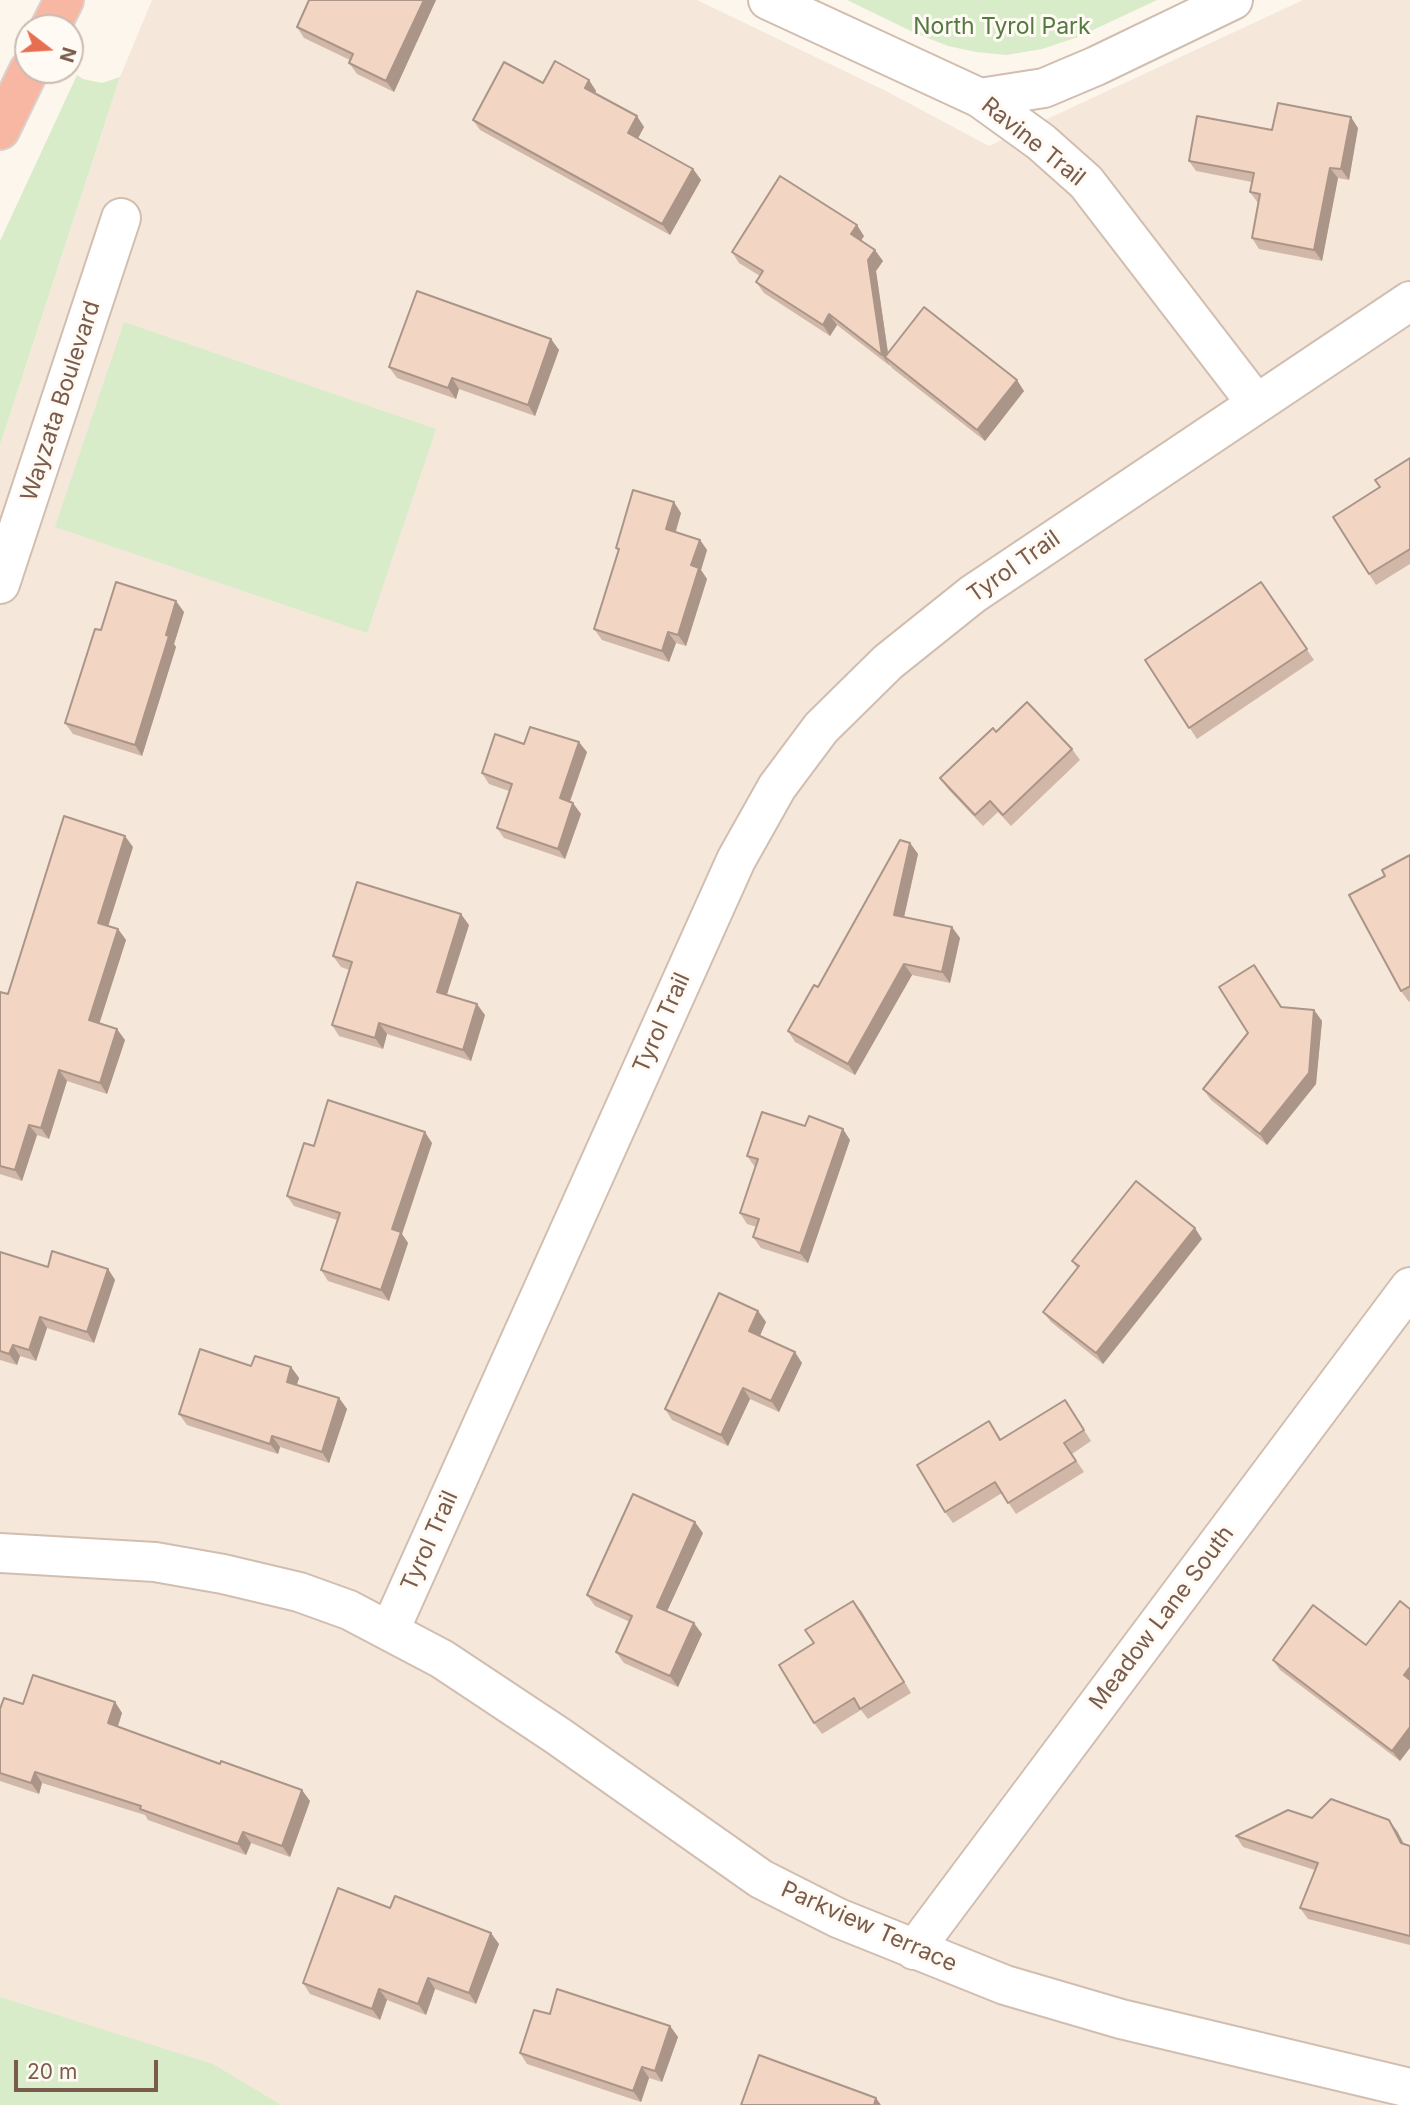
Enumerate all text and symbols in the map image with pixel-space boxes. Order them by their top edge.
park label: North Tyrol Park [913,13,1091,41]
north arrow [14,14,84,84]
text: N [55,44,81,65]
street label: Ravine Trail [976,92,1090,192]
street label: Wayzata Boulevard [16,297,106,505]
street label: Tyrol Trail [962,525,1066,609]
street label: Tyrol Trail [628,969,696,1077]
street label: Tyrol Trail [396,1487,464,1595]
street label: Meadow Lane South [1084,1521,1240,1715]
street label: Parkview Terrace [777,1876,961,1978]
scale bar [18,2046,161,2090]
text: 20 m [27,2059,77,2084]

